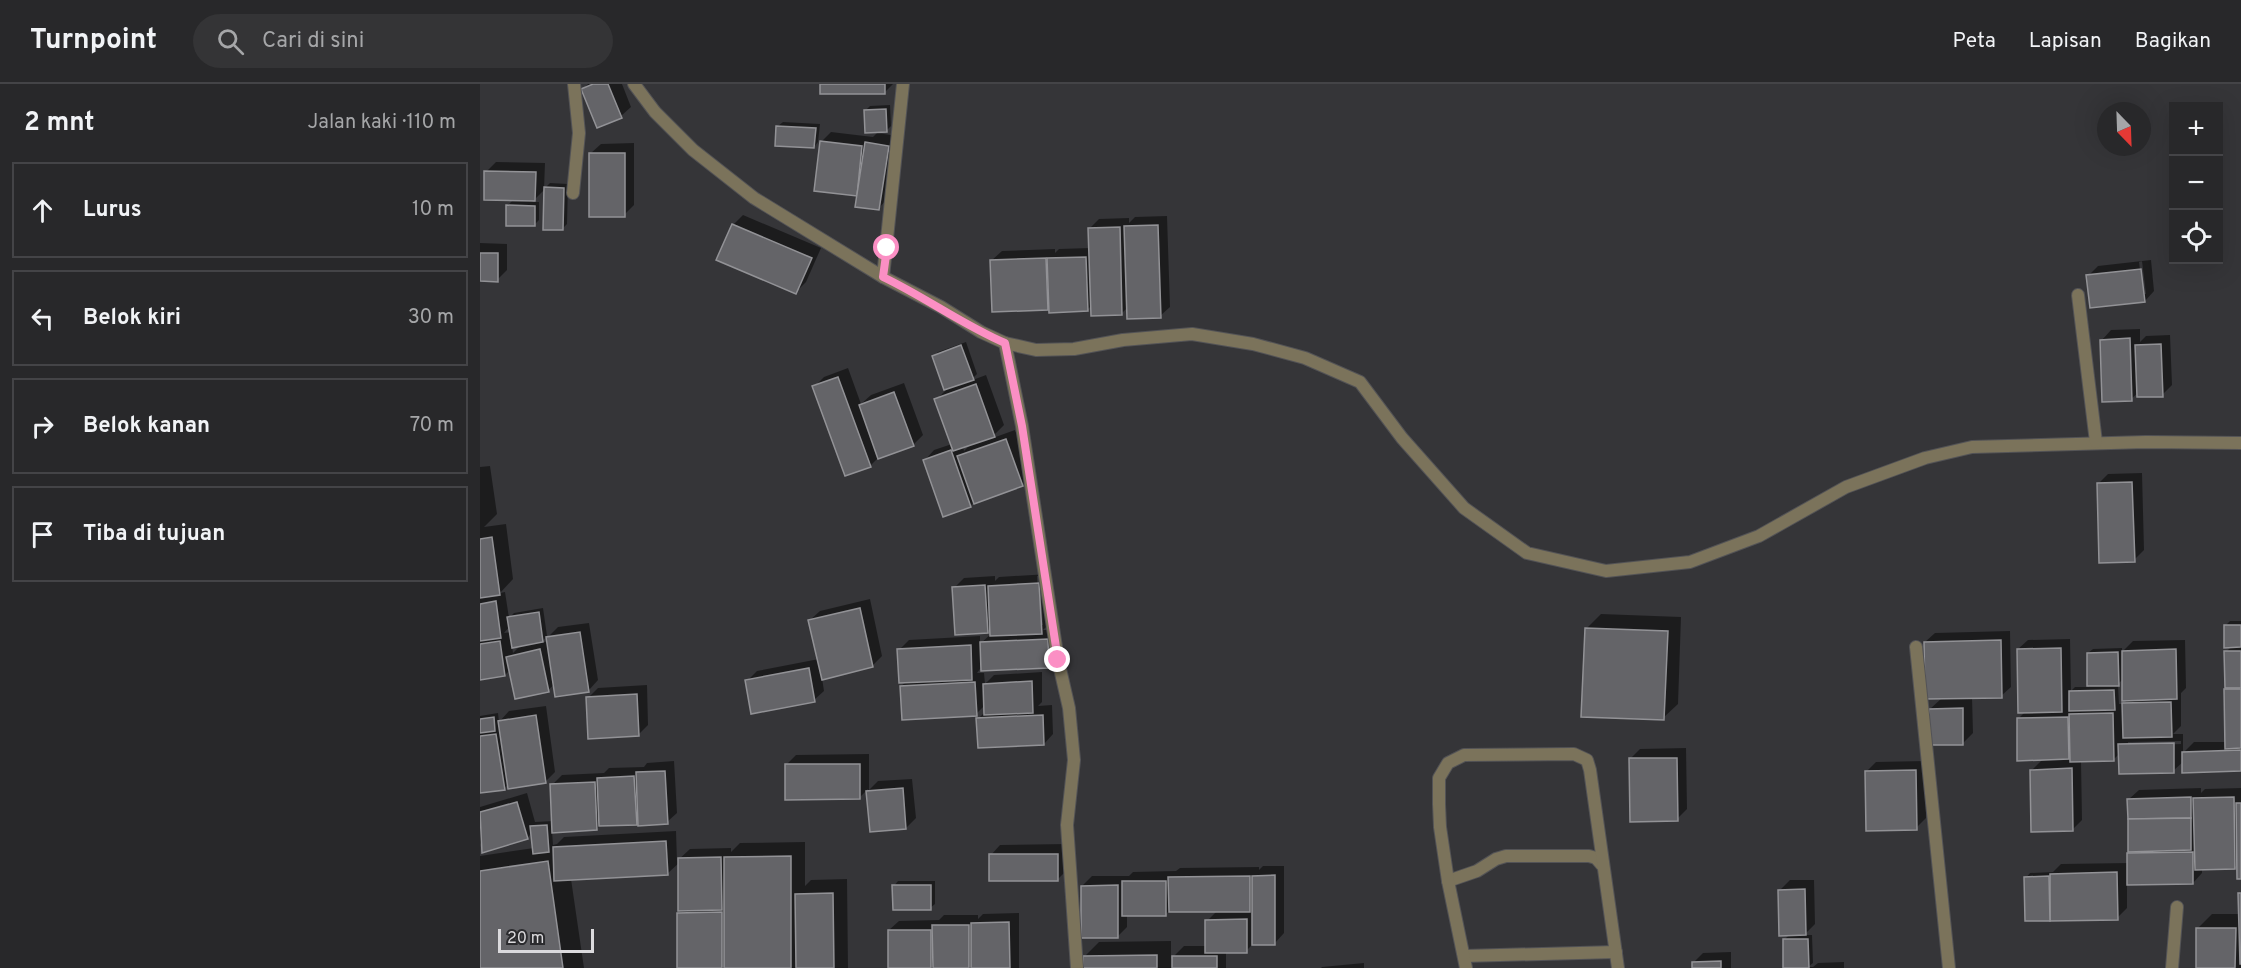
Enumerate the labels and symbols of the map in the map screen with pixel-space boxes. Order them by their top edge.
north arrow [2097,102,2151,156]
route start [873,234,899,260]
route end [1044,646,1070,672]
scale bar [498,926,594,954]

